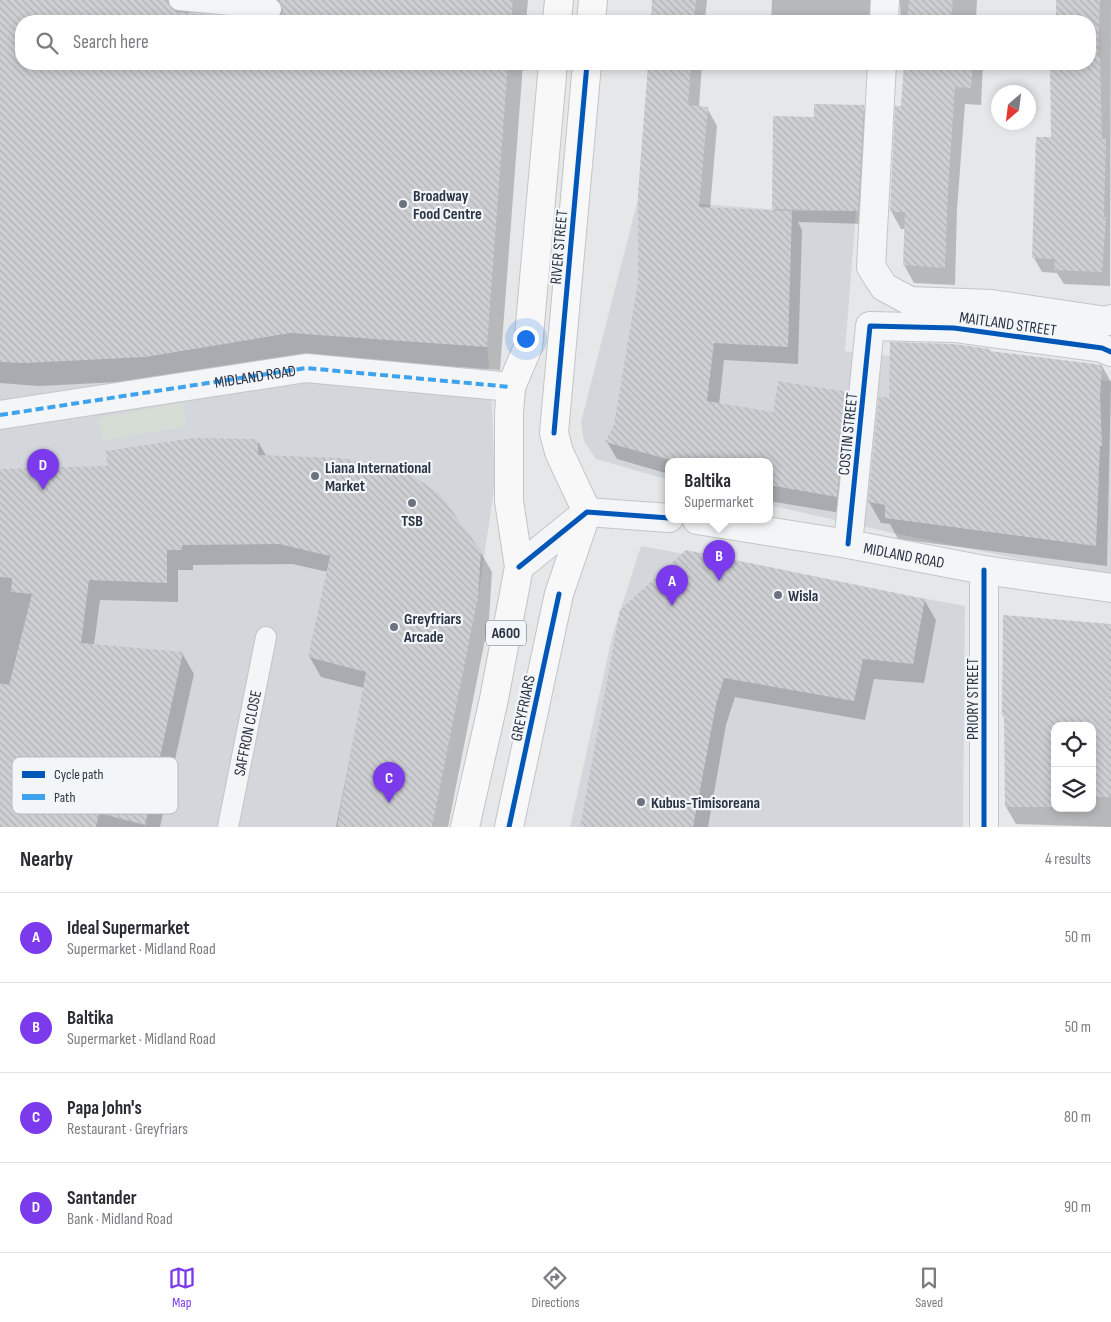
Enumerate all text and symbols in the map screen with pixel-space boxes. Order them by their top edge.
search box [15,15,1096,70]
icon: search [33,29,61,57]
text: Search here [73,31,149,54]
north arrow [991,85,1036,130]
place label: Broadway Food Centre [413,187,482,224]
marker: Broadway Food Centre [397,198,409,210]
street label: RIVER STREET [547,209,572,285]
street label: MAITLAND STREET [958,308,1058,341]
your location [513,326,539,352]
street label: MIDLAND ROAD [213,362,297,393]
street label: COSTIN STREET [835,391,862,476]
pin: D [27,449,59,490]
popup [665,458,773,523]
place label: Liana International Market [325,459,431,496]
marker: Liana International Market [309,470,321,482]
text: Baltika [684,470,731,493]
text: Supermarket [684,493,754,512]
marker: TSB [406,497,418,509]
place label: TSB [401,512,423,531]
street label: MIDLAND ROAD [862,539,946,573]
pin: B [703,540,735,581]
pin: A [656,565,688,606]
place label: Wisla [788,587,818,606]
marker: Wisla [772,589,784,601]
place label: Greyfriars Arcade [403,610,461,647]
road number: A600 [486,620,526,646]
marker: Greyfriars Arcade [388,621,400,633]
street label: PRIORY STREET [964,658,983,740]
street label: GREYFRIARS [507,674,540,743]
street label: SAFFRON CLOSE [230,689,266,778]
map controls [1051,722,1096,812]
button: locate [1051,722,1096,767]
legend [12,757,178,814]
pin: C [373,762,405,803]
text: Cycle path [54,766,104,783]
button: layers [1051,767,1096,812]
text: Path [54,789,75,806]
place label: Kubus-Timisoreana [651,794,760,813]
marker: Kubus-Timisoreana [635,796,647,808]
text: Nearby [20,847,73,872]
text: 4 results [1045,850,1091,869]
text: Ideal Supermarket [67,917,190,940]
text: A [32,928,40,947]
text: 50 m [1065,928,1091,947]
text: Supermarket · Midland Road [67,940,216,959]
text: Baltika [67,1007,114,1030]
text: B [32,1018,40,1037]
text: 50 m [1065,1018,1091,1037]
text: Supermarket · Midland Road [67,1030,216,1049]
text: Papa John's [67,1097,142,1120]
text: C [32,1108,40,1127]
text: 80 m [1064,1108,1091,1127]
text: Restaurant · Greyfriars [67,1120,188,1139]
text: Santander [67,1187,137,1210]
text: D [32,1198,40,1217]
text: 90 m [1064,1198,1091,1217]
text: Bank · Midland Road [67,1210,173,1229]
tab: Map [168,1264,196,1311]
tab: Directions [531,1264,580,1311]
tab: Saved [915,1264,943,1311]

